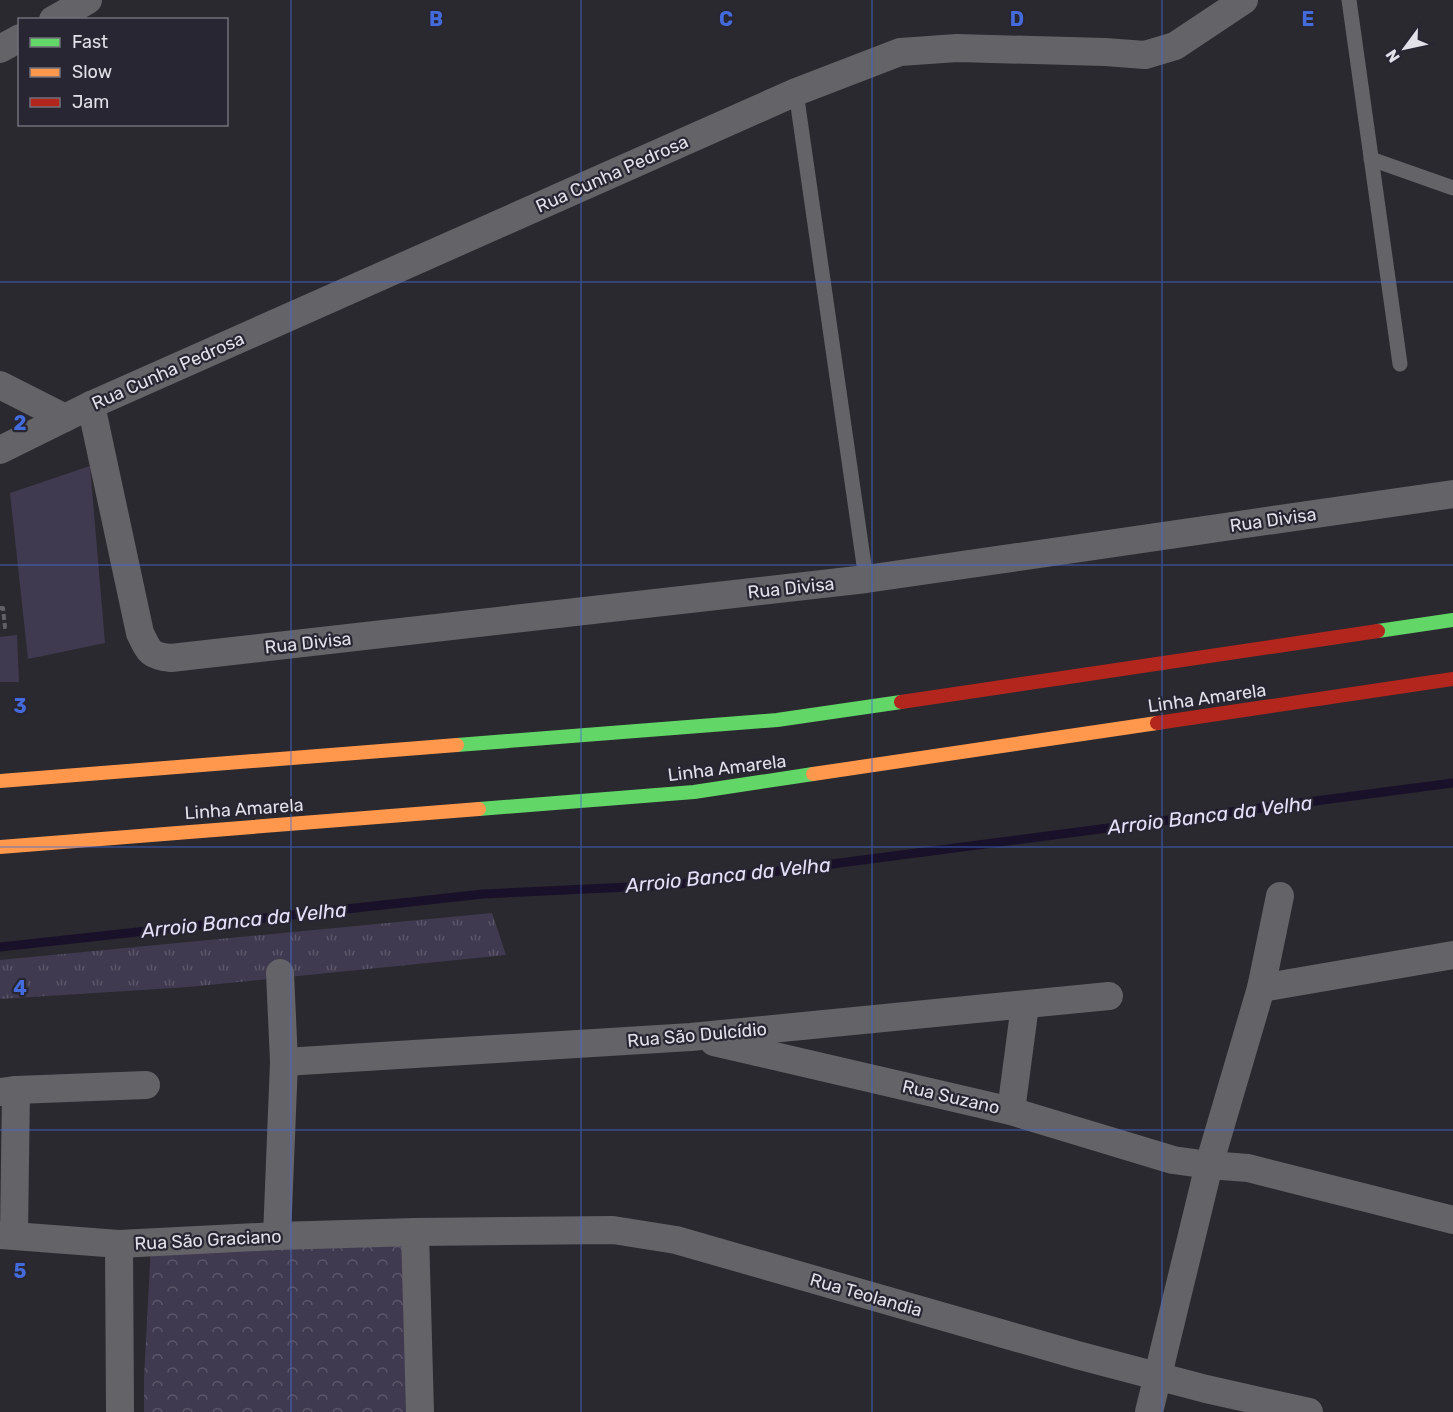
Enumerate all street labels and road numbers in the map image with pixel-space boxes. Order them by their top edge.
street label: Rua Cunha Pedrosa [532,131,692,217]
street label: Rua Cunha Pedrosa [88,328,248,414]
street label: Rua Divisa [1228,503,1318,537]
street label: Rua Divisa [746,573,836,603]
street label: Rua Divisa [263,628,353,658]
street label: Linha Amarela [1146,679,1268,717]
street label: Linha Amarela [666,750,788,786]
street label: Linha Amarela [184,794,304,824]
street label: Rua São Dulcídio [626,1018,768,1052]
street label: Rua Suzano [900,1075,1002,1119]
street label: Rua São Graciano [134,1225,282,1255]
street label: Rua Teolandia [807,1268,925,1322]

